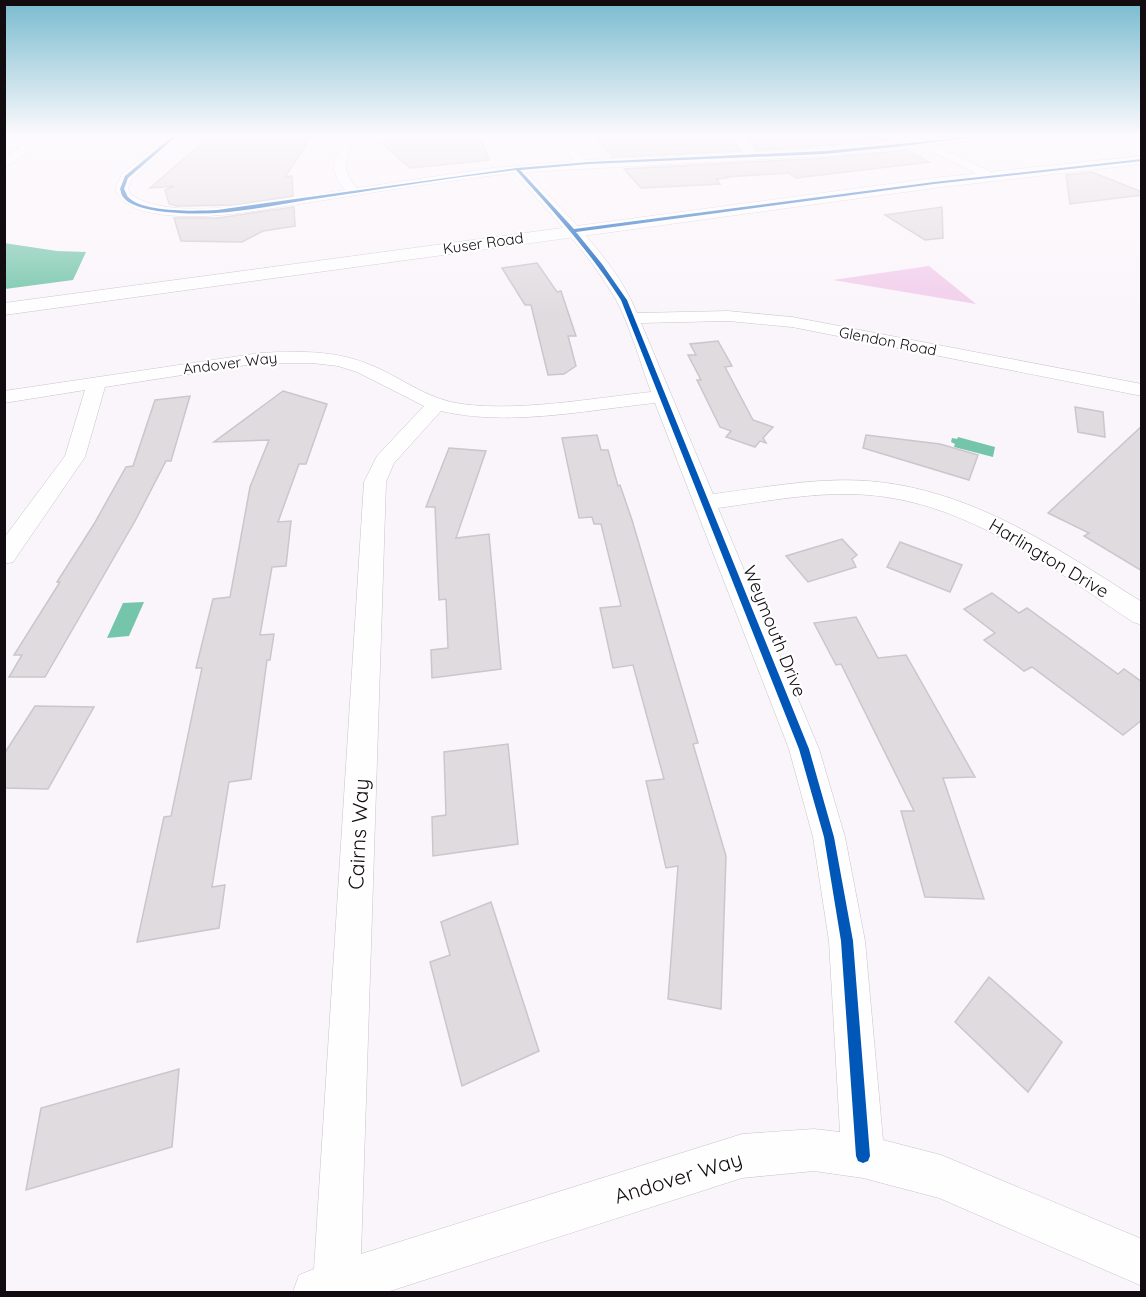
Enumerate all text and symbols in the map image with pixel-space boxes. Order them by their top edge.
street label: Kuser Road [442,228,524,258]
street label: Glendon Road [838,322,938,360]
street label: Andover Way [182,348,278,378]
street label: Harlington Drive [985,513,1113,603]
street label: Weymouth Drive [738,562,812,700]
street label: Cairns Way [342,778,374,890]
street label: Andover Way [611,1145,745,1209]

